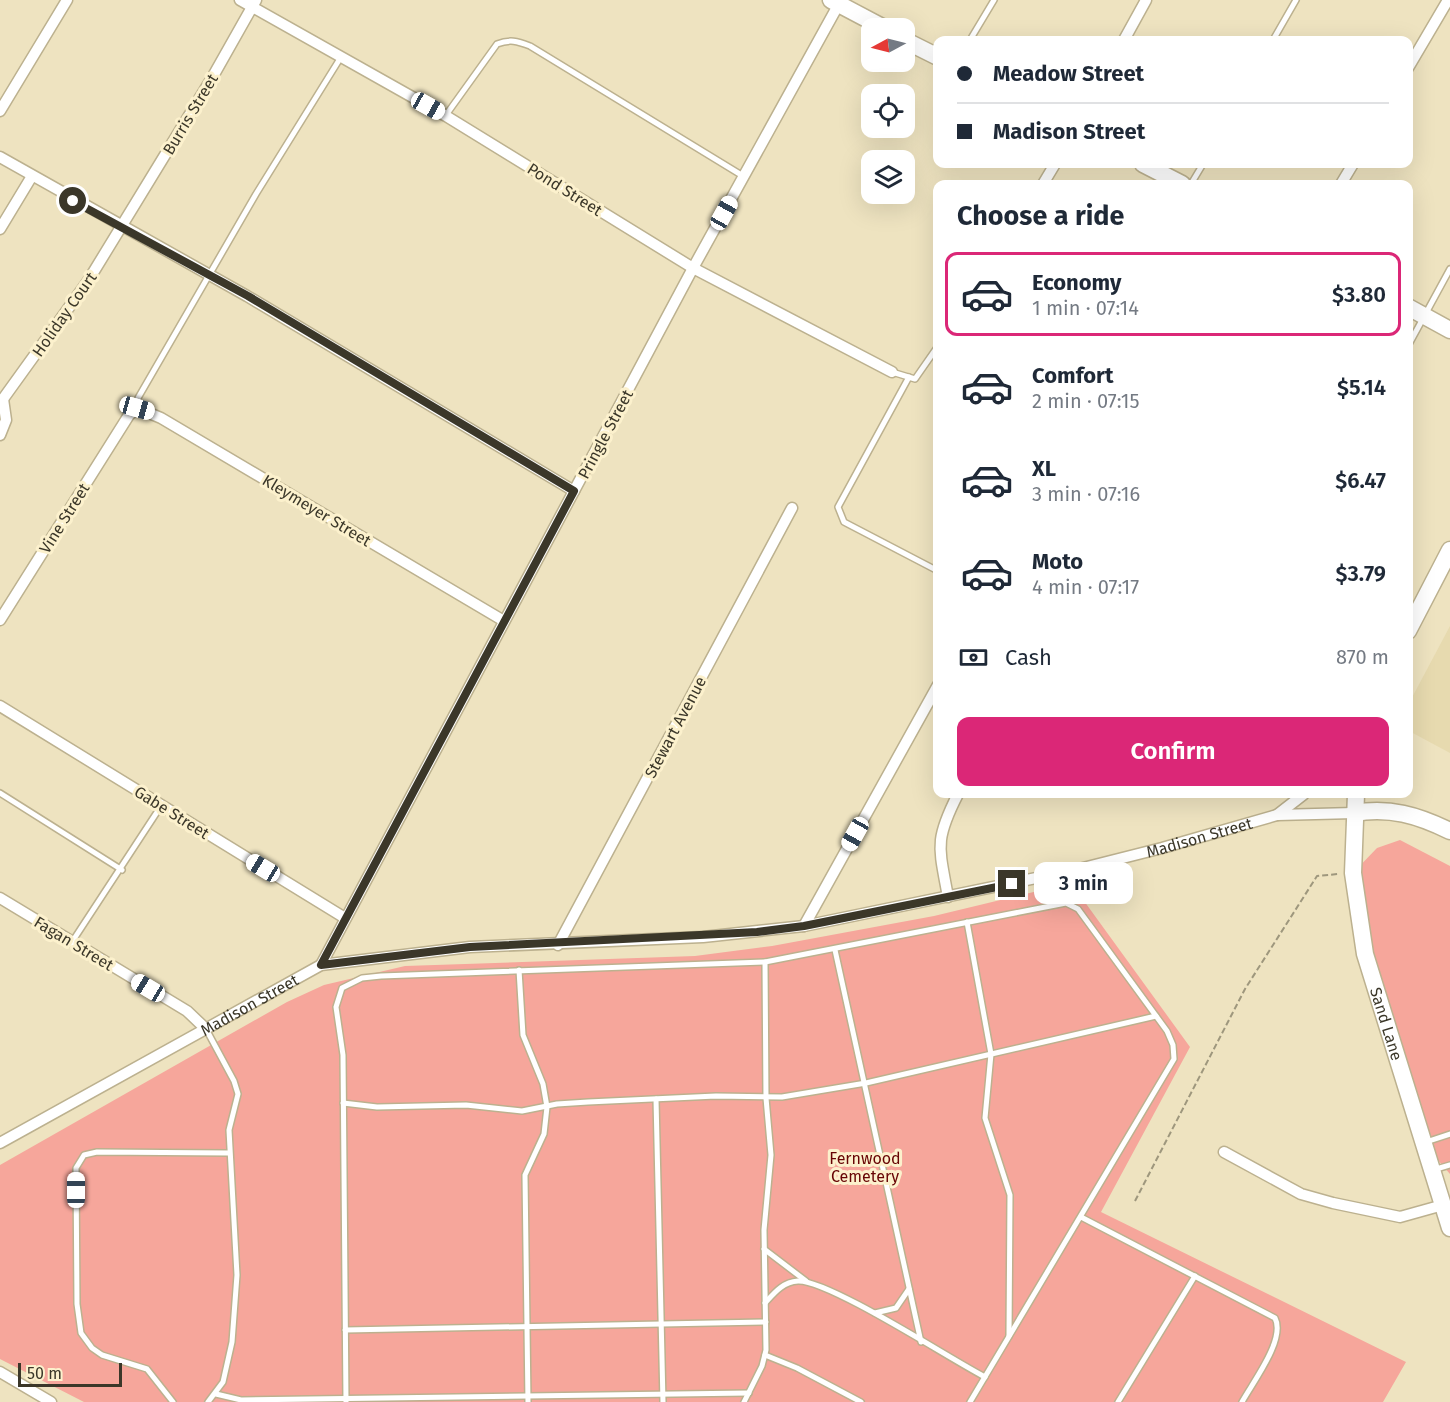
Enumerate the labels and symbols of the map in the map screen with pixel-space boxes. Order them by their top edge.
north arrow [861,18,915,72]
street label: Burris Street [159,70,222,158]
car [408,89,448,123]
street label: Pond Street [524,159,606,220]
route start [59,187,86,214]
car [707,193,741,233]
street label: Holiday Court [28,268,101,360]
street label: Pringle Street [574,386,637,482]
car [117,394,157,422]
street label: Kleymeyer Street [259,471,375,550]
street label: Vine Street [35,479,94,557]
street label: Stewart Avenue [641,673,710,781]
street label: Gabe Street [131,782,213,843]
car [838,814,872,854]
street label: Madison Street [1144,814,1255,862]
car [243,851,283,885]
callout: 3 min [1033,863,1132,905]
route end [998,870,1025,897]
street label: Fagan Street [31,912,117,975]
street label: Madison Street [197,970,302,1040]
car [128,971,168,1005]
street label: Sand Lane [1366,985,1406,1063]
park label: Fernwood Cemetery [829,1149,901,1186]
car [67,1172,85,1208]
scale bar [18,1360,122,1388]

